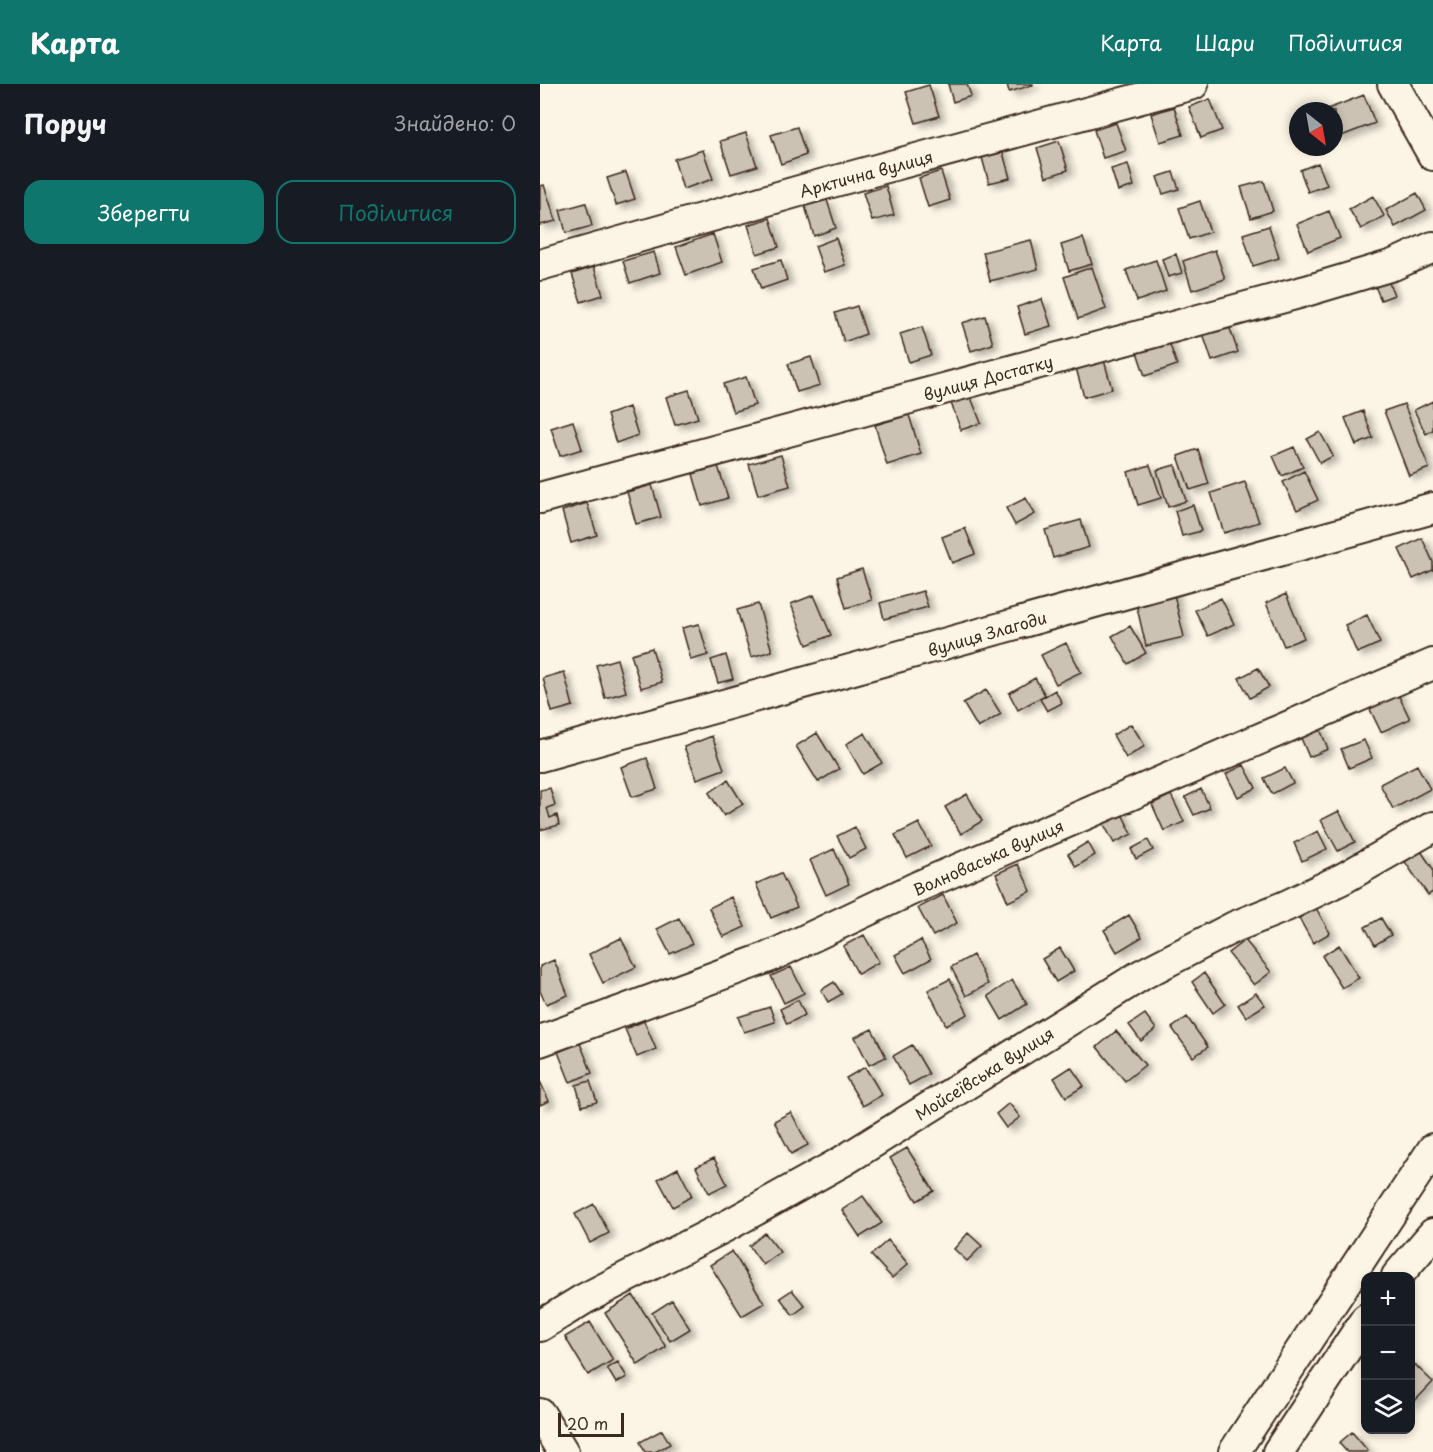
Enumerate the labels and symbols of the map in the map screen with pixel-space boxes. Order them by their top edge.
north arrow [1289,102,1343,156]
street label: Арктична вулиця [797,144,935,202]
street label: вулиця Достатку [921,348,1055,406]
street label: вулиця Злагоди [925,605,1049,661]
street label: Волноваська вулиця [909,813,1067,901]
street label: Мойсеївська вулиця [910,1021,1058,1125]
scale bar [558,1410,624,1438]

